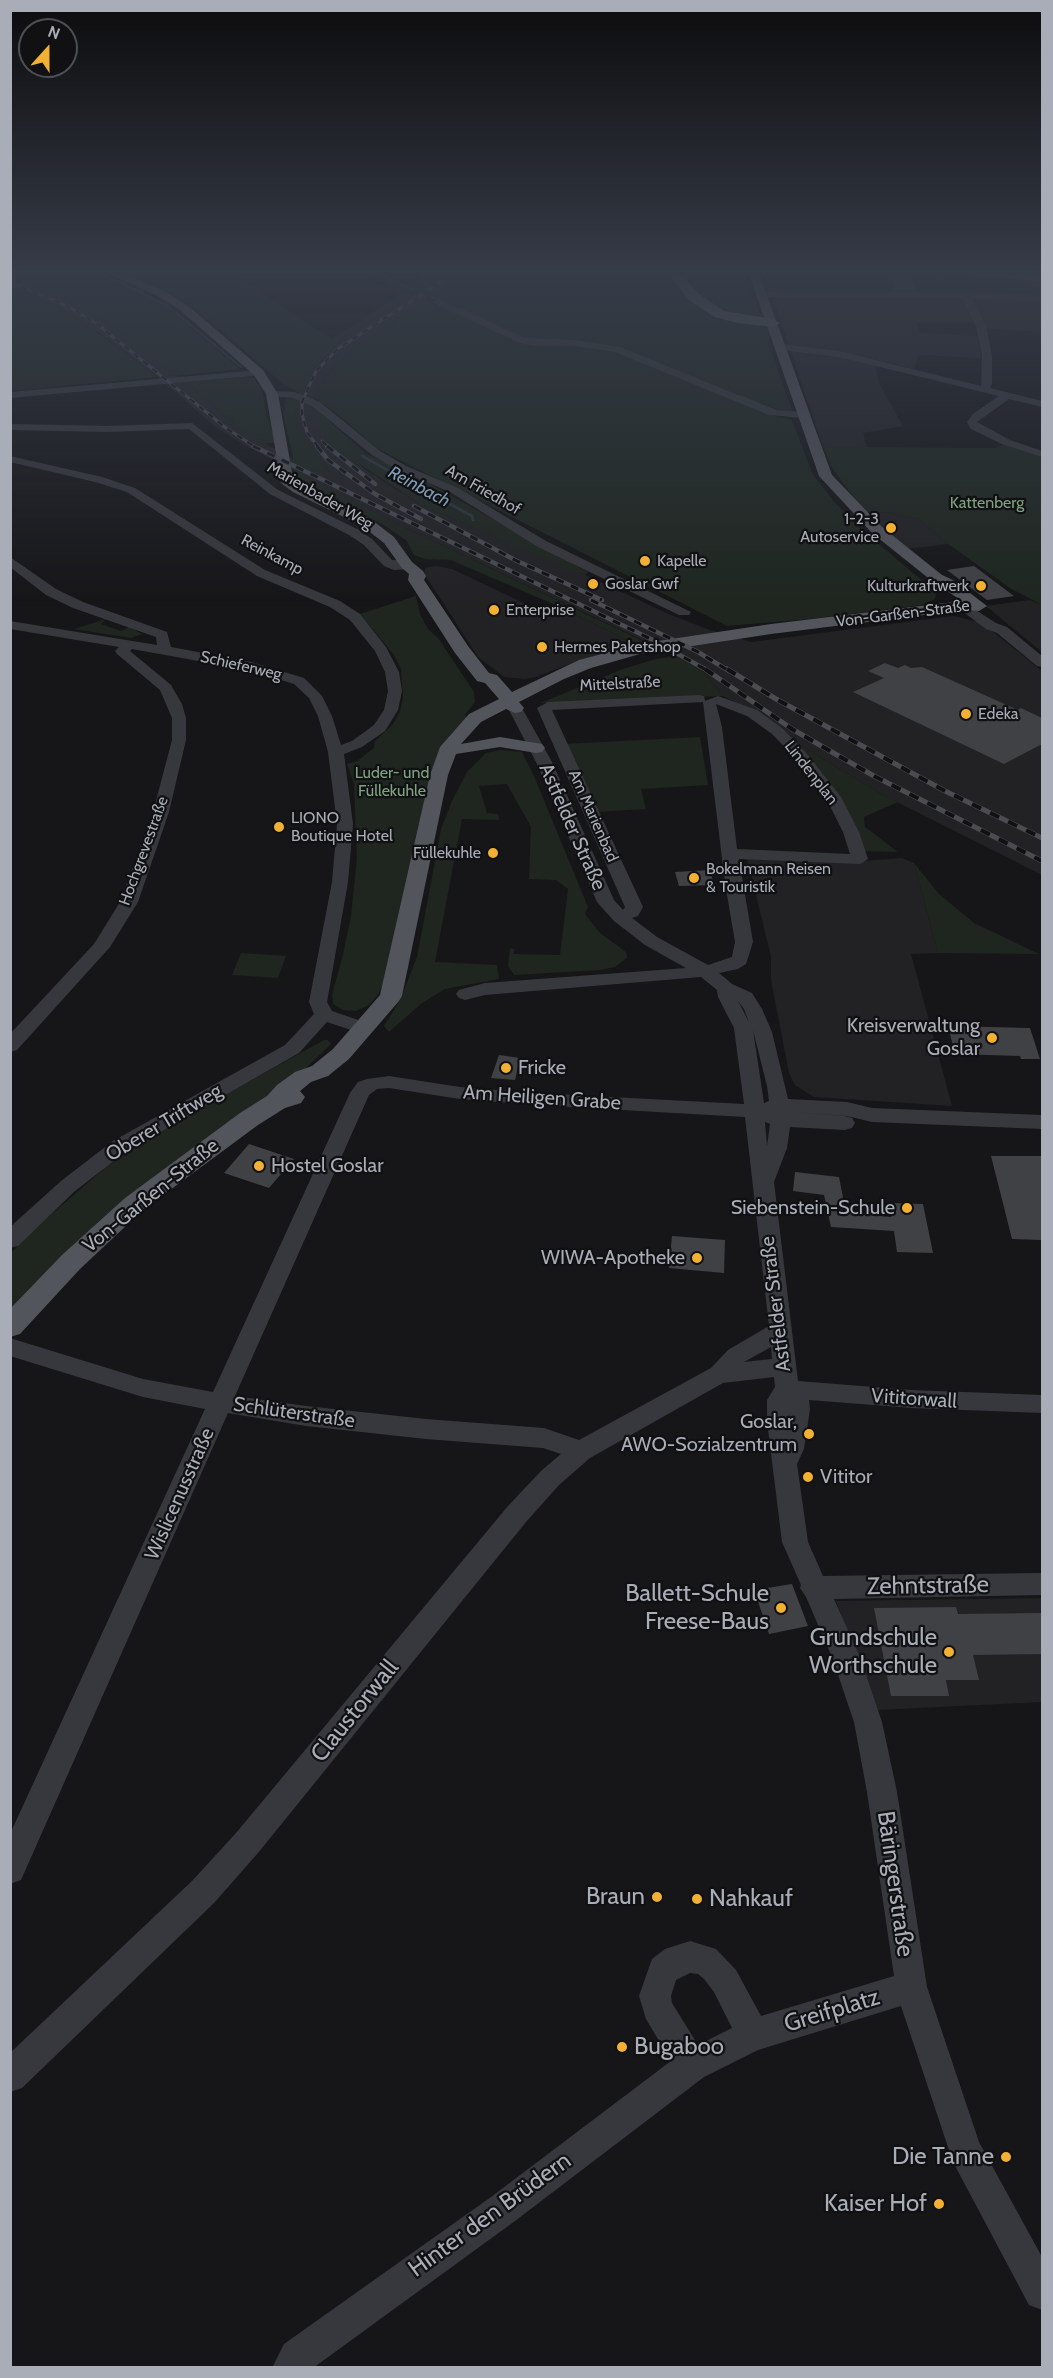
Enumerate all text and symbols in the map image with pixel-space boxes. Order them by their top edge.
north arrow [18,18,78,78]
text: N [45,22,63,43]
street label: Marienbader Weg [264,458,376,534]
street label: Am Friedhof [442,461,524,519]
water label: Reinbach [384,462,454,512]
park label: Kattenberg [950,493,1024,513]
place label: 1-2-3 Autoservice [800,509,879,547]
marker: 1-2-3 Autoservice [884,521,898,535]
street label: Reinkamp [238,531,306,579]
place label: Kapelle [657,551,707,571]
marker: Kapelle [638,554,652,568]
place label: Goslar Gwf [605,574,679,594]
place label: Kulturkraftwerk [867,576,969,596]
marker: Goslar Gwf [586,577,600,591]
marker: Kulturkraftwerk [974,579,988,593]
street label: Von-Garßen-Straße [835,596,971,632]
place label: Enterprise [506,600,574,620]
marker: Enterprise [487,603,501,617]
place label: Hermes Paketshop [554,637,681,657]
marker: Hermes Paketshop [535,640,549,654]
street label: Schieferweg [198,647,284,685]
street label: Mittelstraße [579,672,661,696]
place label: Edeka [978,704,1018,724]
marker: Edeka [959,707,973,721]
street label: Lindenplan [780,737,842,809]
street label: Astfelder Straße [533,760,611,894]
park label: Luder- und Füllekuhle [355,763,429,801]
street label: Am Marienbad [564,767,622,865]
street label: Hochgrevestraße [115,794,173,908]
place label: LIONO Boutique Hotel [291,808,393,846]
marker: LIONO Boutique Hotel [272,820,286,834]
place label: Füllekuhle [413,843,481,863]
marker: Füllekuhle [486,846,500,860]
place label: Bokelmann Reisen & Touristik [706,859,831,897]
marker: Bokelmann Reisen & Touristik [687,871,701,885]
place label: Kreisverwaltung Goslar [847,1014,980,1061]
marker: Kreisverwaltung Goslar [985,1031,999,1045]
place label: Fricke [518,1056,566,1080]
marker: Fricke [499,1061,513,1075]
street label: Oberer Triftweg [102,1079,226,1167]
street label: Am Heiligen Grabe [462,1081,622,1115]
street label: Von-Garßen-Straße [78,1134,224,1258]
place label: Hostel Goslar [271,1154,383,1178]
marker: Hostel Goslar [252,1159,266,1173]
place label: Siebenstein-Schule [731,1196,895,1220]
marker: Siebenstein-Schule [900,1201,914,1215]
street label: Astfelder Straße [756,1235,796,1373]
place label: WIWA-Apotheke [541,1246,685,1270]
marker: WIWA-Apotheke [690,1251,704,1265]
street label: Vititorwall [870,1384,958,1414]
street label: Schlüterstraße [232,1393,356,1433]
place label: Goslar, AWO-Sozialzentrum [621,1410,797,1457]
street label: Wislicenusstraße [140,1424,220,1564]
marker: Goslar, AWO-Sozialzentrum [802,1427,816,1441]
place label: Vititor [820,1465,872,1489]
marker: Vititor [801,1470,815,1484]
street label: Zehntstraße [867,1571,989,1601]
place label: Ballett-Schule Freese-Baus [625,1580,769,1636]
marker: Ballett-Schule Freese-Baus [774,1601,788,1615]
place label: Grundschule Worthschule [809,1624,937,1680]
marker: Grundschule Worthschule [942,1645,956,1659]
street label: Claustorwall [305,1654,405,1768]
street label: Bäringerstraße [871,1809,919,1959]
place label: Braun [586,1883,645,1911]
place label: Nahkauf [709,1885,793,1913]
marker: Braun [650,1890,664,1904]
marker: Nahkauf [690,1892,704,1906]
street label: Greifplatz [781,1983,883,2039]
place label: Bugaboo [634,2033,724,2061]
marker: Bugaboo [615,2040,629,2054]
place label: Die Tanne [892,2143,994,2171]
street label: Hinter den Brüdern [403,2146,577,2284]
marker: Die Tanne [999,2150,1013,2164]
place label: Kaiser Hof [824,2190,927,2218]
marker: Kaiser Hof [932,2197,946,2211]

